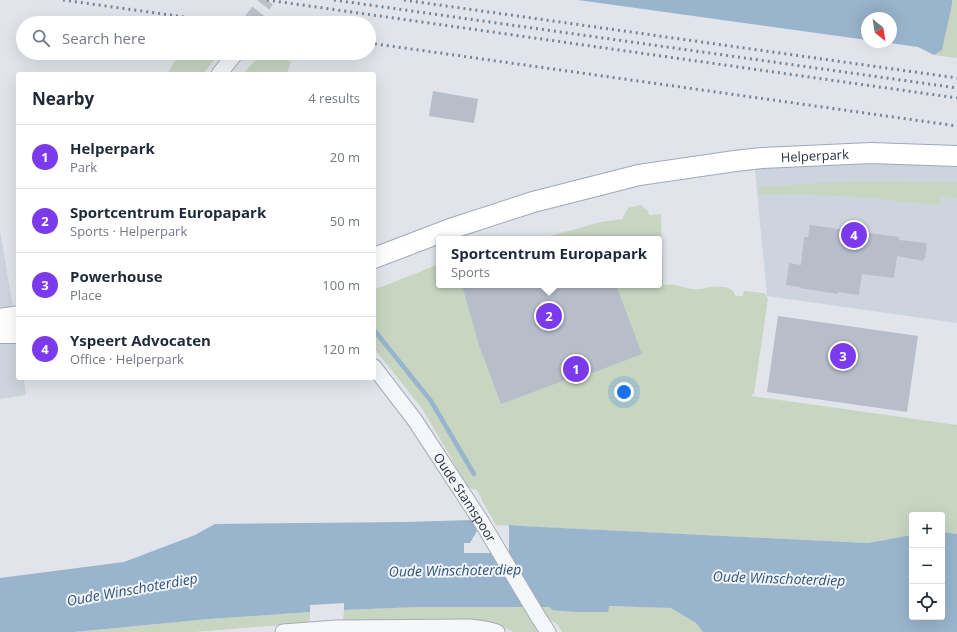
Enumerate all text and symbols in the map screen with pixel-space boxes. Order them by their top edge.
north arrow [861,12,897,48]
search box [16,16,376,60]
icon: search [30,27,52,49]
text: Search here [62,28,146,48]
text: Nearby [32,87,94,110]
text: 4 results [308,89,360,107]
text: Helperpark [70,138,155,158]
street label: Helperpark [780,145,849,166]
text: 1 [41,148,49,166]
text: 20 m [330,148,360,166]
text: Park [70,158,97,176]
text: Sportcentrum Europapark [70,202,266,222]
text: 2 [41,212,49,230]
text: 50 m [330,212,360,230]
pin: 4 [841,220,867,250]
text: Sports · Helperpark [70,222,187,240]
popup [436,236,662,288]
text: Sportcentrum Europapark [451,243,647,263]
text: Sports [451,263,490,281]
text: Powerhouse [70,266,163,286]
text: 3 [41,276,49,294]
text: 100 m [322,276,360,294]
text: Place [70,286,102,304]
pin: 2 [536,301,562,331]
text: Yspeert Advocaten [70,330,211,350]
text: 4 [41,340,49,358]
text: 120 m [322,340,360,358]
pin: 3 [830,341,856,371]
text: Office · Helperpark [70,350,184,368]
pin: 1 [563,354,589,384]
your location [614,382,634,402]
street label: Oude Stamspoor [429,449,501,546]
map controls [909,512,945,620]
button: + [909,512,945,548]
button: − [909,548,945,584]
water label: Oude Winschoterdiep [389,559,521,581]
water label: Oude Winschoterdiep [712,566,846,590]
water label: Oude Winschoterdiep [65,568,199,610]
button: locate [909,584,945,620]

